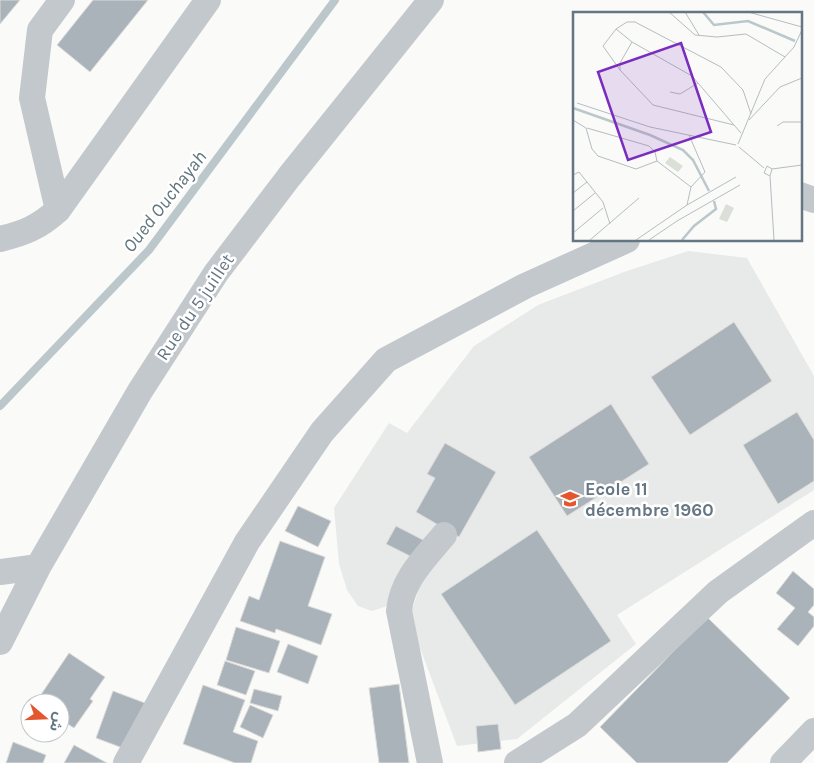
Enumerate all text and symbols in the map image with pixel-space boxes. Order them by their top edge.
inset map [573,12,802,241]
water label: Oued Ouchayah [118,146,211,257]
street label: Rue du 5 juillet [151,249,239,364]
place label: Ecole 11 décembre 1960 [585,478,714,521]
school or university icon: Ecole 11 décembre 1960 [559,488,581,510]
north arrow [20,693,70,743]
text: ش [46,710,68,734]

